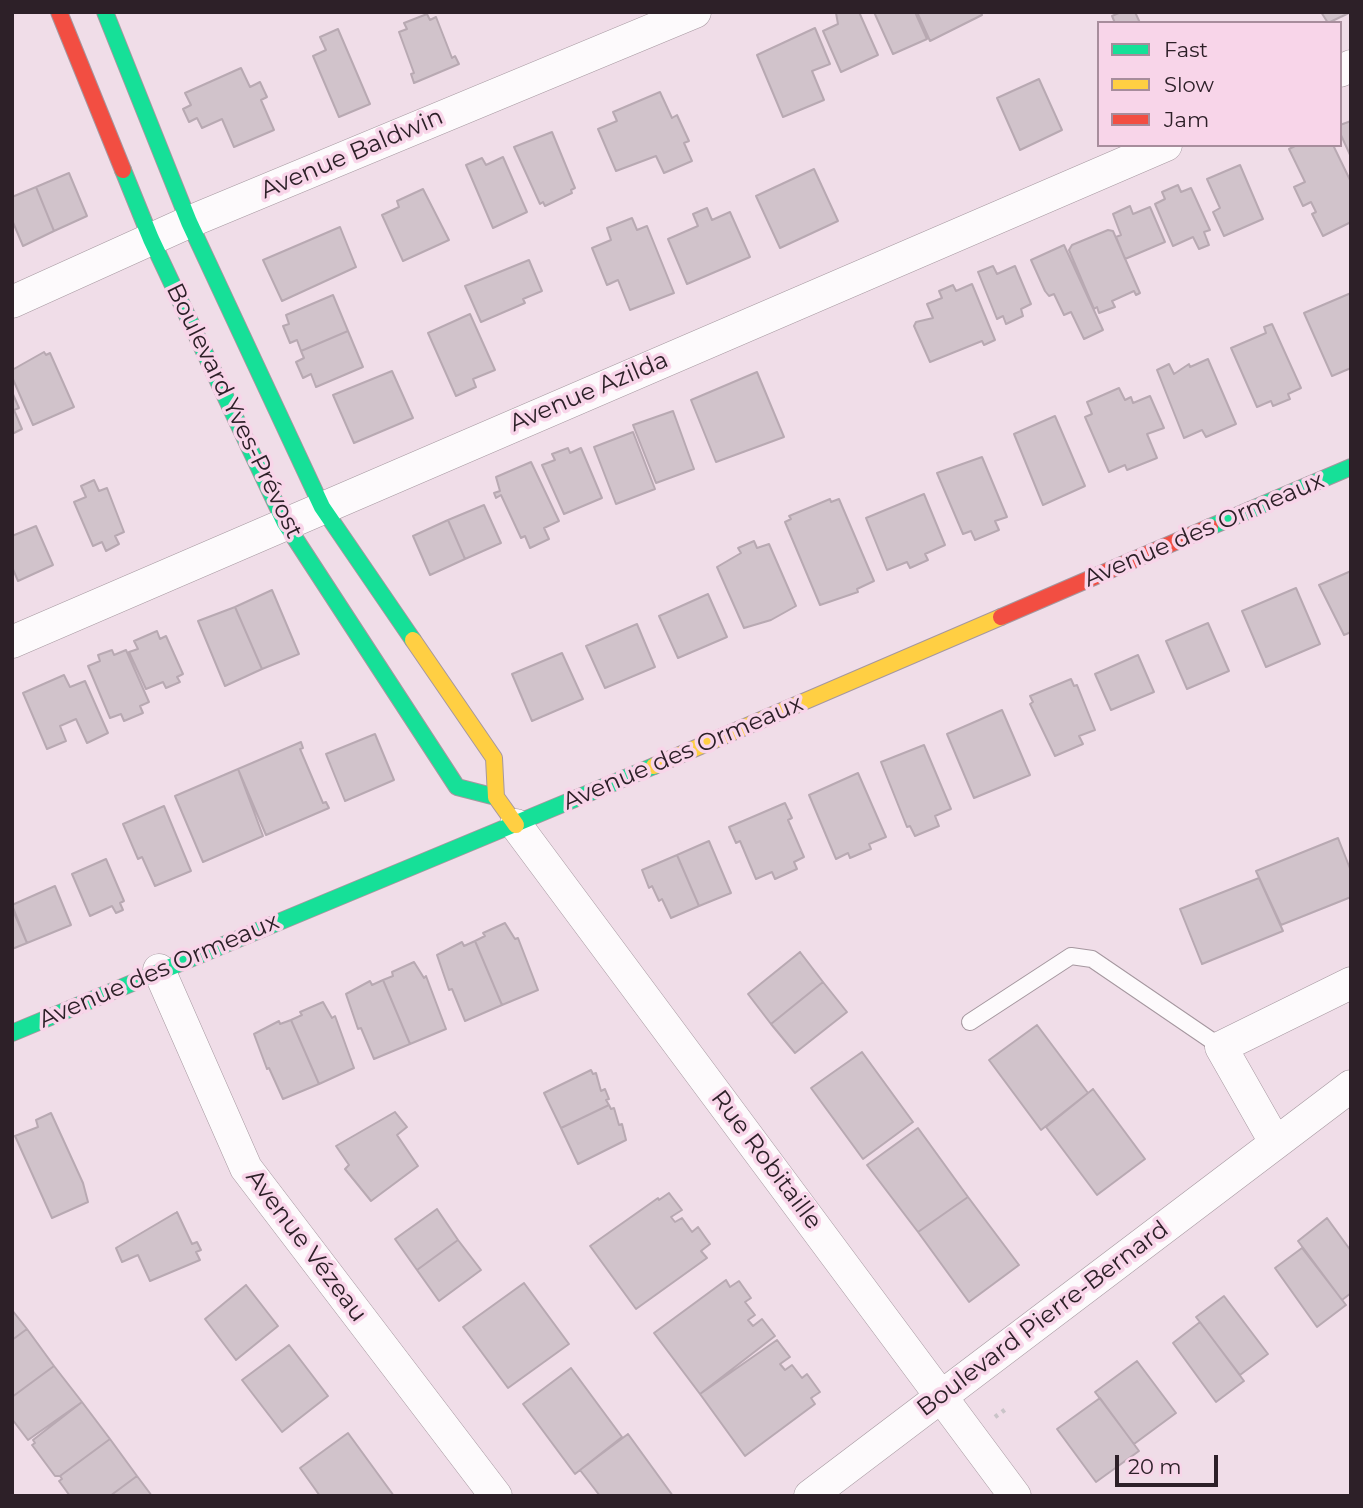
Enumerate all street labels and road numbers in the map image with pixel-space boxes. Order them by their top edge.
street label: Avenue Baldwin [256,103,448,205]
street label: Boulevard Yves-Prévost [160,279,308,543]
street label: Avenue Azilda [505,346,673,438]
street label: Avenue des Ormeaux [1080,466,1328,594]
street label: Avenue des Ormeaux [559,689,807,817]
street label: Avenue des Ormeaux [35,907,283,1035]
street label: Rue Robitaille [704,1085,828,1235]
street label: Avenue Vézeau [239,1164,373,1328]
street label: Boulevard Pierre-Bernard [912,1215,1174,1423]

